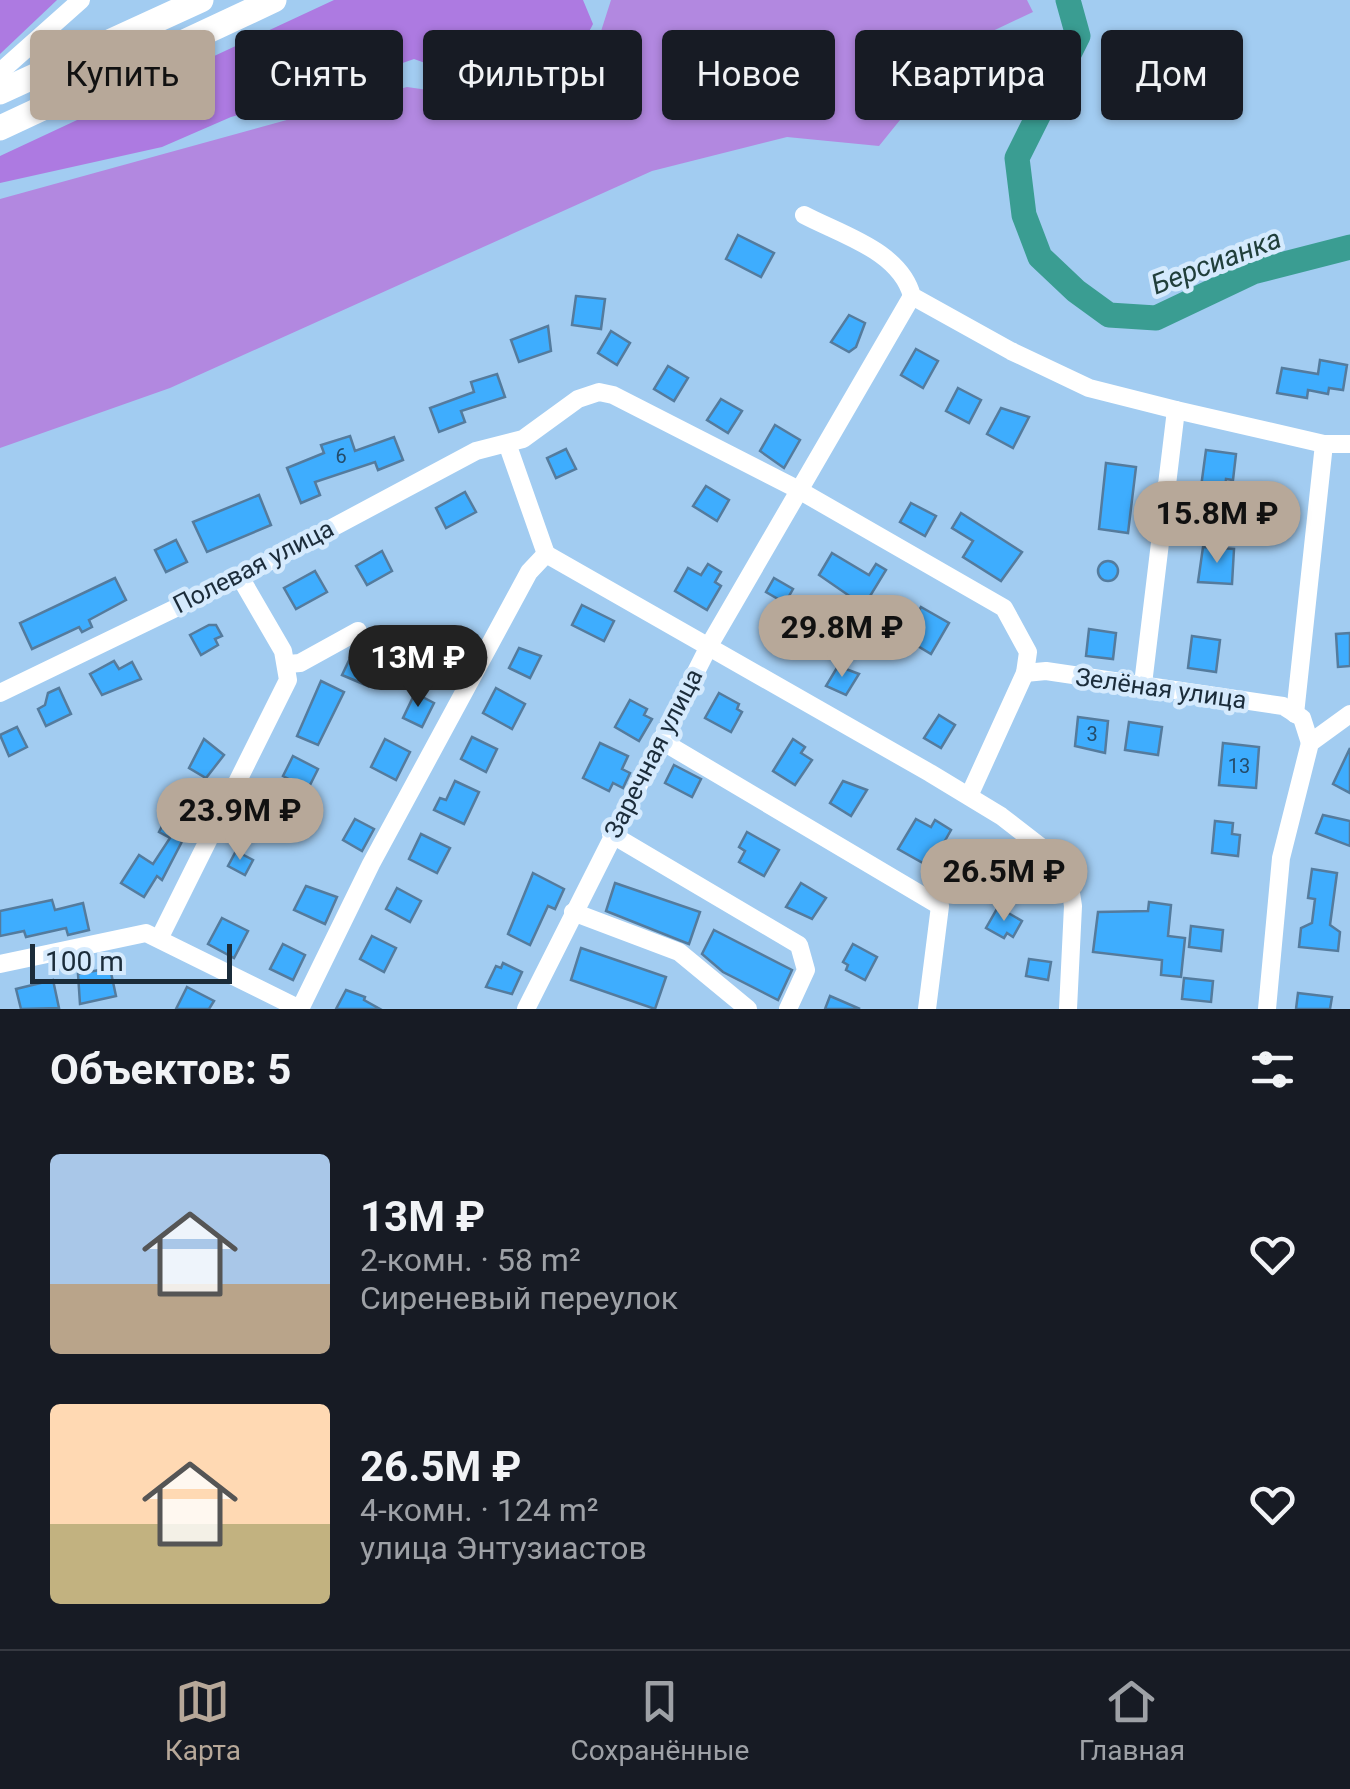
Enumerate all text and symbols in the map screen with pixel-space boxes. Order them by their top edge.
chip: Купить [30,30,215,120]
chip: Снять [235,30,403,120]
chip: Фильтры [423,30,642,120]
chip: Новое [662,30,835,120]
chip: Квартира [855,30,1081,120]
chip: Дом [1101,30,1243,120]
water label: Берсианка [1146,222,1286,301]
house number: 6 [335,444,347,468]
pin: 15.8M ₽ [1125,481,1309,566]
text: 15.8M ₽ [1156,494,1278,532]
street label: Полевая улица [168,514,338,619]
pin: 29.8M ₽ [750,595,934,680]
text: 29.8M ₽ [781,608,903,646]
pin: 13M ₽ [348,625,488,710]
text: 13M ₽ [370,638,466,676]
street label: Зелёная улица [1074,662,1248,715]
street label: Заречная улица [598,664,709,843]
house number: 3 [1086,722,1098,746]
house number: 13 [1228,754,1250,778]
pin: 23.9M ₽ [148,778,332,863]
text: 23.9M ₽ [179,791,301,829]
pin: 26.5M ₽ [912,839,1096,924]
text: 26.5M ₽ [943,852,1065,890]
scale bar [30,939,232,984]
text: 100 m [45,945,124,978]
icon: filters [1245,1042,1300,1097]
text: Объектов: 5 [50,1045,291,1094]
text: 13M ₽ [360,1192,485,1241]
icon: home [130,1194,250,1314]
icon: heart [1245,1227,1300,1282]
text: 2-комн. · 58 m² [360,1241,581,1279]
text: Сиреневый переулок [360,1279,678,1317]
text: 26.5M ₽ [360,1442,521,1491]
icon: home [130,1444,250,1564]
icon: heart [1245,1477,1300,1532]
text: 4-комн. · 124 m² [360,1491,599,1529]
text: улица Энтузиастов [360,1529,647,1567]
tab: Карта [165,1674,241,1767]
tab: Сохранённые [571,1674,749,1767]
tab: Главная [1079,1674,1185,1767]

